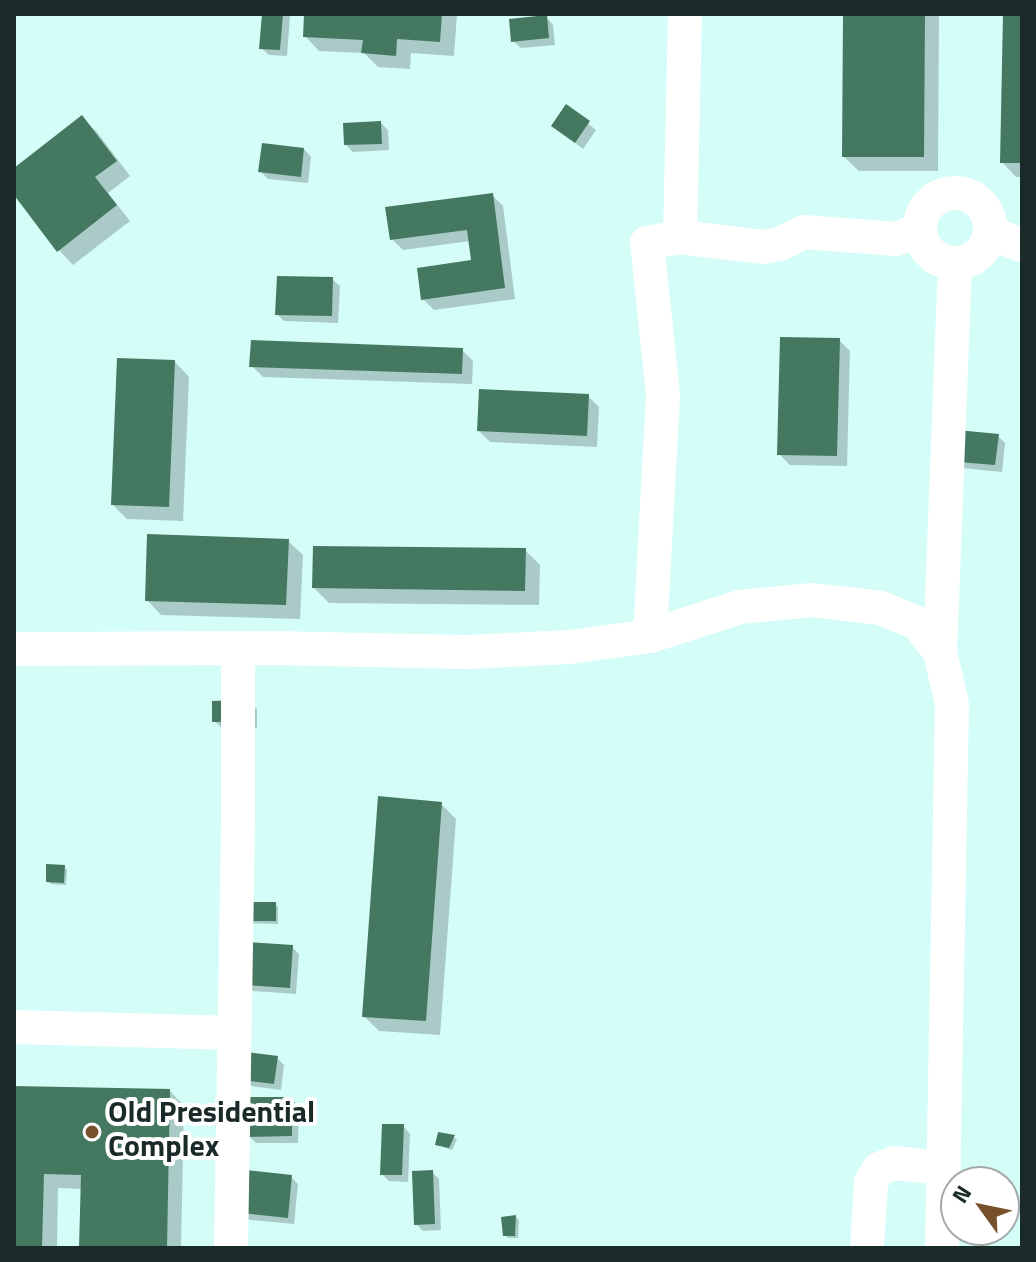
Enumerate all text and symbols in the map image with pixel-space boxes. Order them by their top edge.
place label: Old Presidential Complex [108,1097,315,1168]
marker: Old Presidential Complex [83,1123,101,1141]
north arrow [940,1166,1020,1246]
text: N [943,1178,980,1210]

